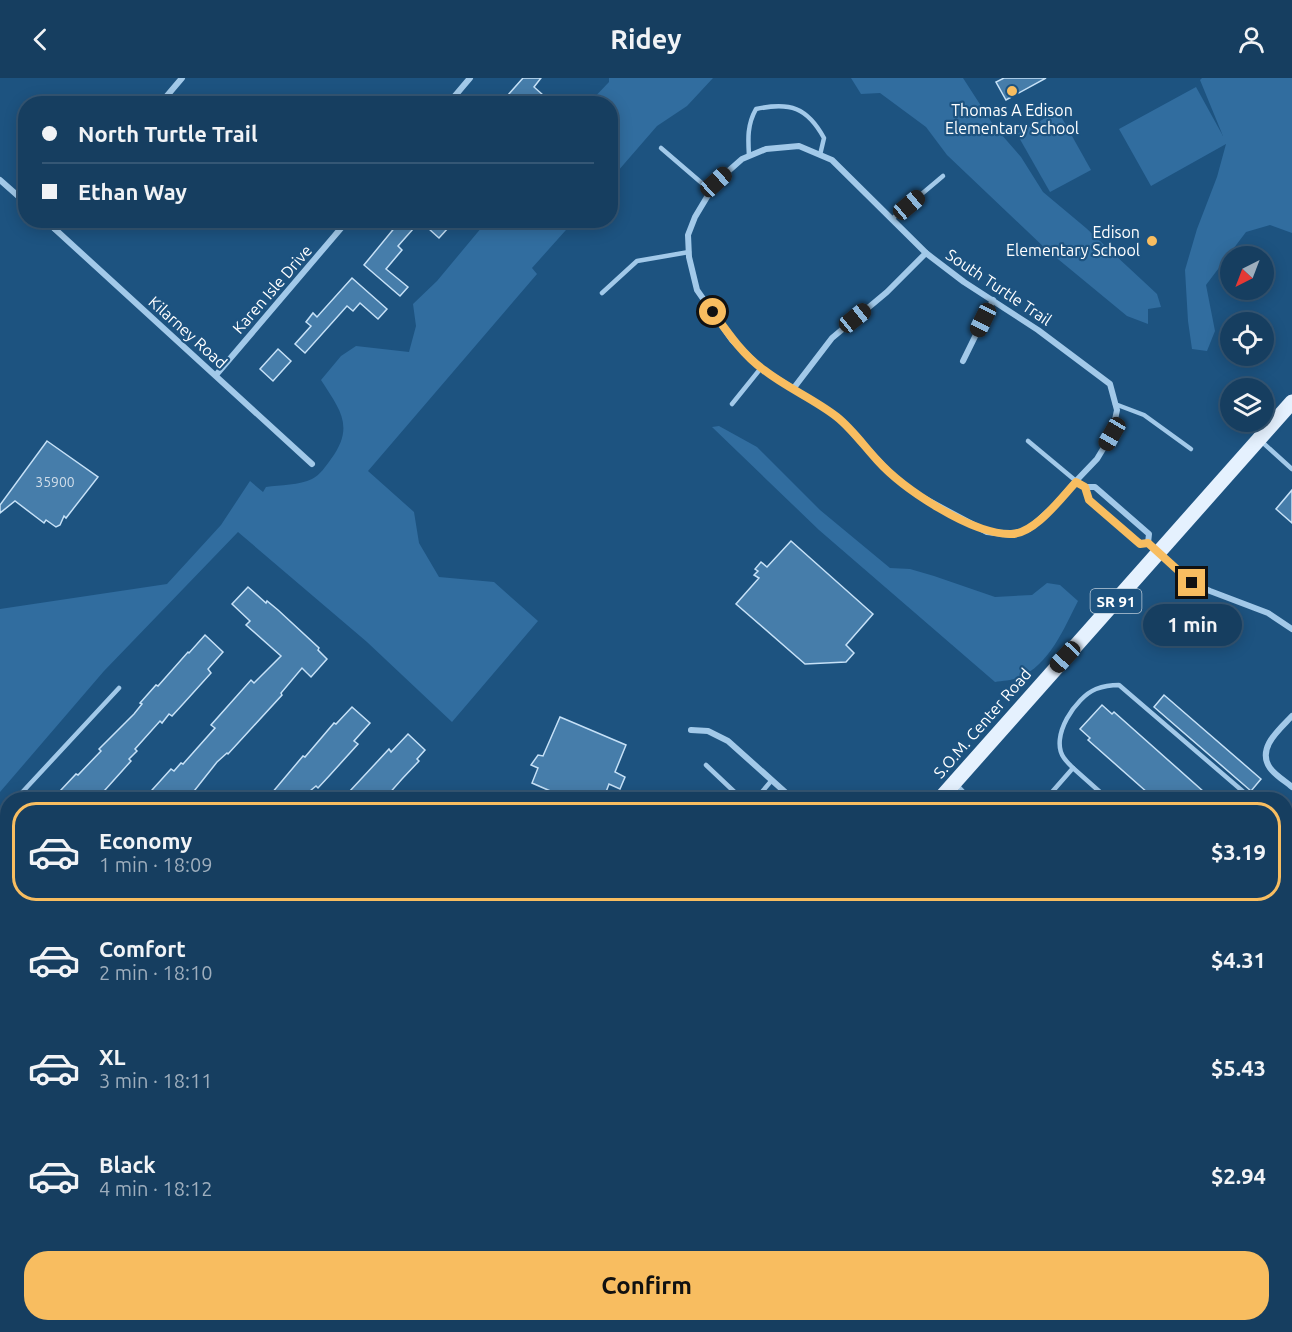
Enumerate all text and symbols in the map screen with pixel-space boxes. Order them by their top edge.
icon: back [24,23,57,56]
icon: person [1235,23,1268,56]
text: Ridey [610,24,682,54]
marker: Thomas A Edison Elementary School [1005,84,1019,98]
place label: Thomas A Edison Elementary School [945,101,1079,137]
text: North Turtle Trail [78,121,258,146]
car [697,163,735,201]
text: Ethan Way [78,179,187,204]
car [889,187,929,223]
place label: Edison Elementary School [1006,223,1140,259]
marker: Edison Elementary School [1145,234,1159,248]
street label: Karen Isle Drive [229,241,315,337]
street label: South Turtle Trail [943,245,1055,329]
north arrow [1220,246,1274,300]
map controls [1220,246,1274,432]
street label: Kilarney Road [145,292,231,372]
route start [699,298,726,325]
car [835,300,875,336]
car [967,300,999,340]
button: locate [1220,312,1274,366]
button: layers [1220,378,1274,432]
car [1095,414,1129,454]
house number: 35900 [35,474,75,490]
route end [1178,569,1205,596]
road number: SR 91 [1090,589,1142,613]
callout: 1 min [1142,604,1242,646]
text: 1 min [1167,613,1218,636]
car [1046,638,1084,676]
street label: S.O.M. Center Road [930,665,1034,781]
icon: car [27,825,81,879]
text: Economy [99,828,192,853]
text: $3.19 [1211,839,1266,864]
text: 1 min · 18:09 [99,853,213,876]
icon: car [27,933,81,987]
text: Comfort [99,936,186,961]
text: $4.31 [1211,947,1266,972]
text: 2 min · 18:10 [99,961,213,984]
icon: car [27,1041,81,1095]
text: XL [99,1044,126,1069]
text: $5.43 [1211,1055,1266,1080]
text: 3 min · 18:11 [99,1069,213,1092]
icon: car [27,1149,81,1203]
text: Black [99,1152,156,1177]
text: $2.94 [1211,1163,1266,1188]
text: 4 min · 18:12 [99,1177,213,1200]
button: Confirm [24,1251,1269,1320]

